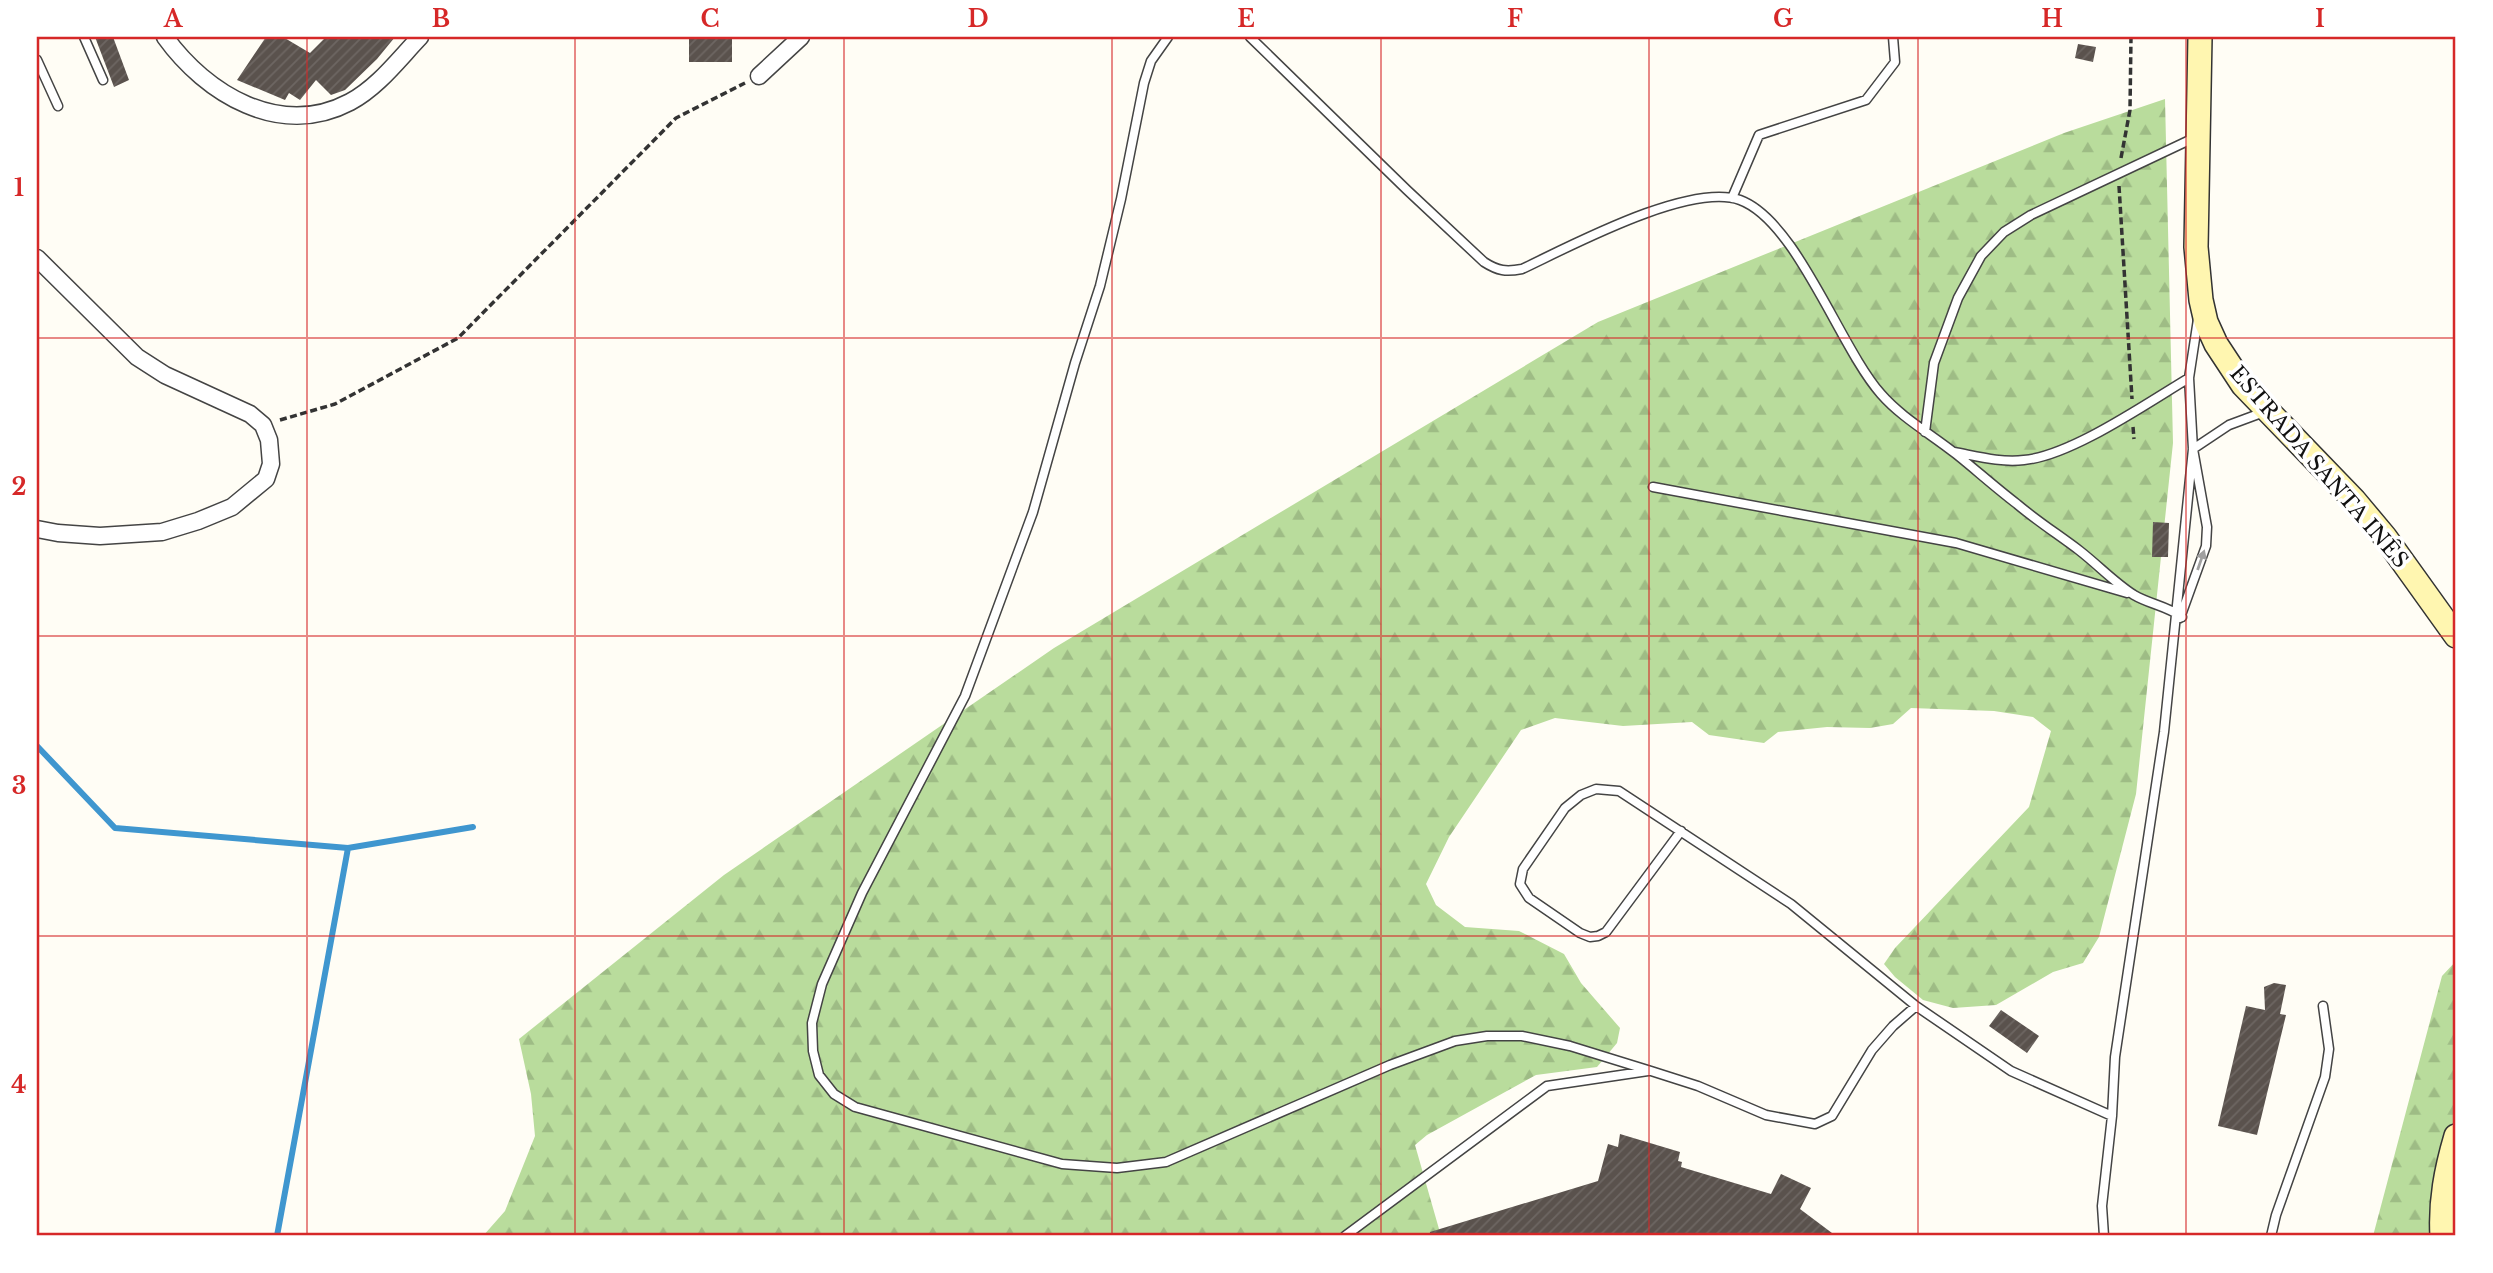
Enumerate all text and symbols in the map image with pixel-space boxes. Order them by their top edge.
text: A [163,5,184,33]
text: B [432,5,450,33]
text: C [701,5,719,33]
text: D [967,5,989,33]
text: E [1237,5,1255,33]
text: F [1507,5,1523,33]
text: G [1773,5,1793,33]
text: H [2041,5,2063,33]
text: I [2315,5,2325,33]
text: 1 [14,174,24,202]
street label: ESTRADA SANTA INÊS [2224,361,2414,573]
text: 2 [12,473,26,501]
one-way arrow [2196,550,2207,571]
text: 3 [12,772,26,800]
text: 4 [11,1071,27,1099]

